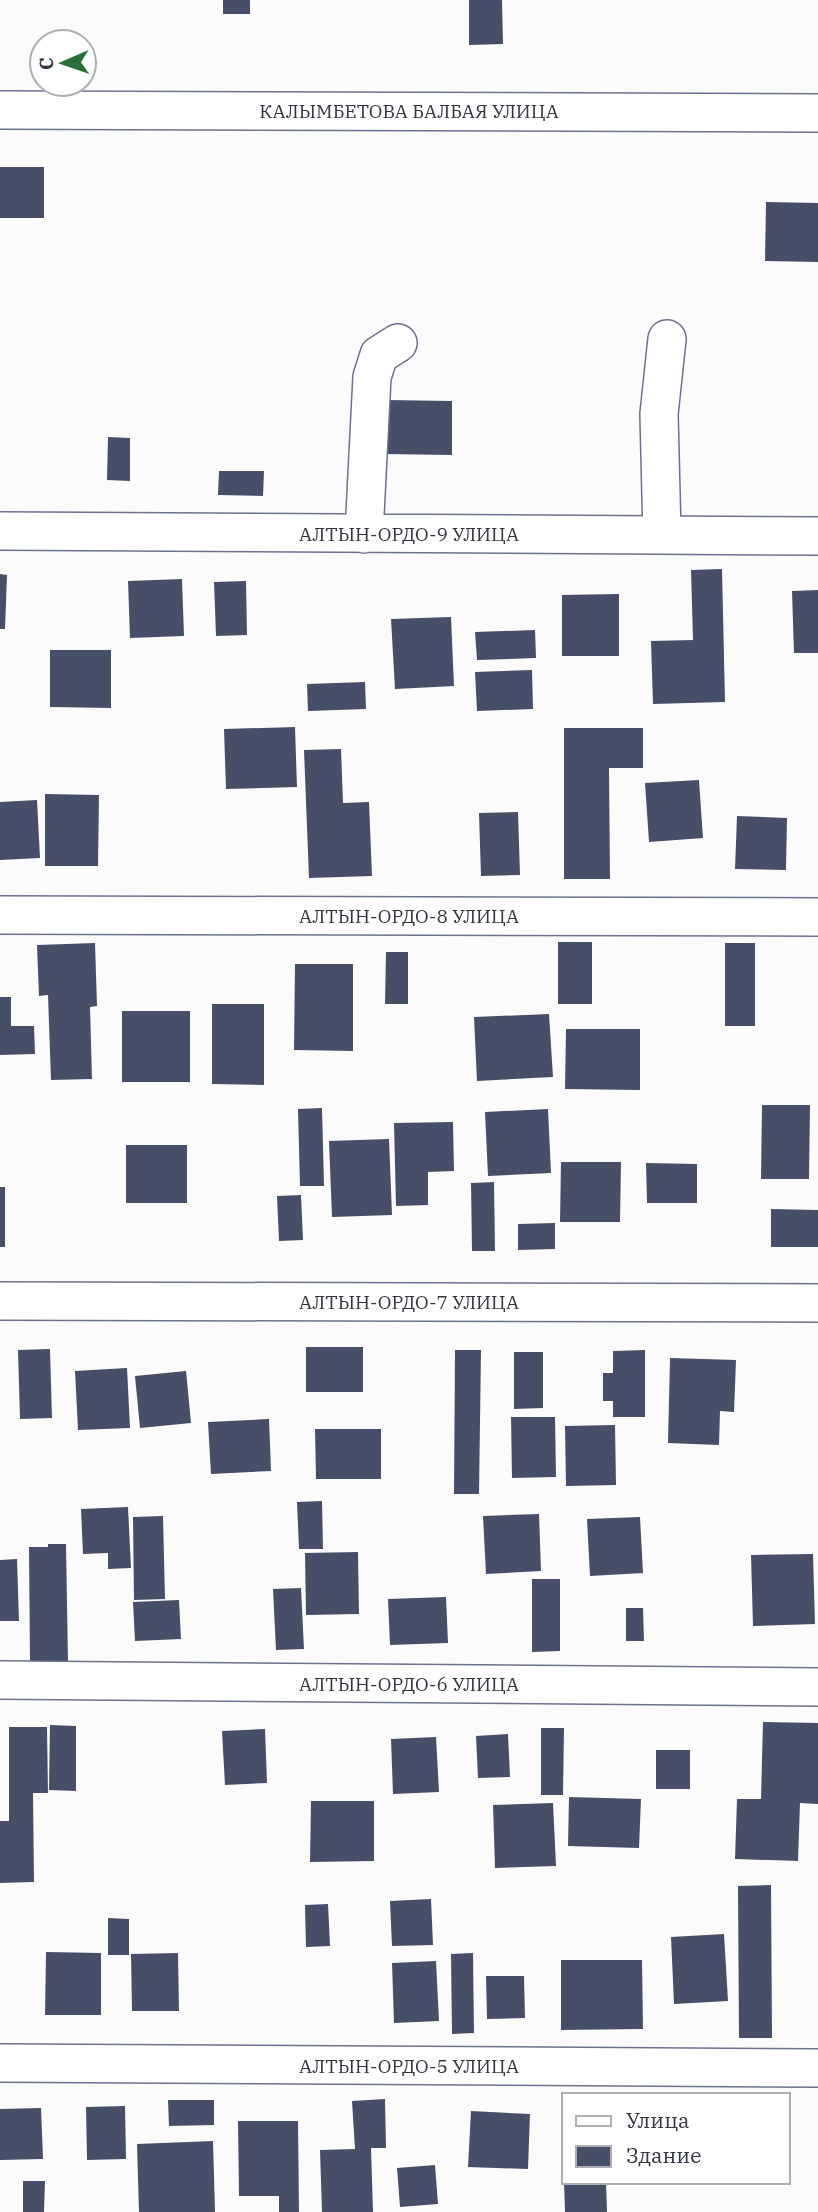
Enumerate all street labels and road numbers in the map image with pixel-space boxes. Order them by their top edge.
street label: КАЛЫМБЕТОВА БАЛБАЯ УЛИЦА [259,99,559,123]
street label: АЛТЫН-ОРДО-9 УЛИЦА [299,522,519,546]
street label: АЛТЫН-ОРДО-8 УЛИЦА [299,904,519,928]
street label: АЛТЫН-ОРДО-7 УЛИЦА [299,1290,519,1314]
street label: АЛТЫН-ОРДО-6 УЛИЦА [299,1672,519,1696]
street label: АЛТЫН-ОРДО-5 УЛИЦА [299,2054,519,2078]

